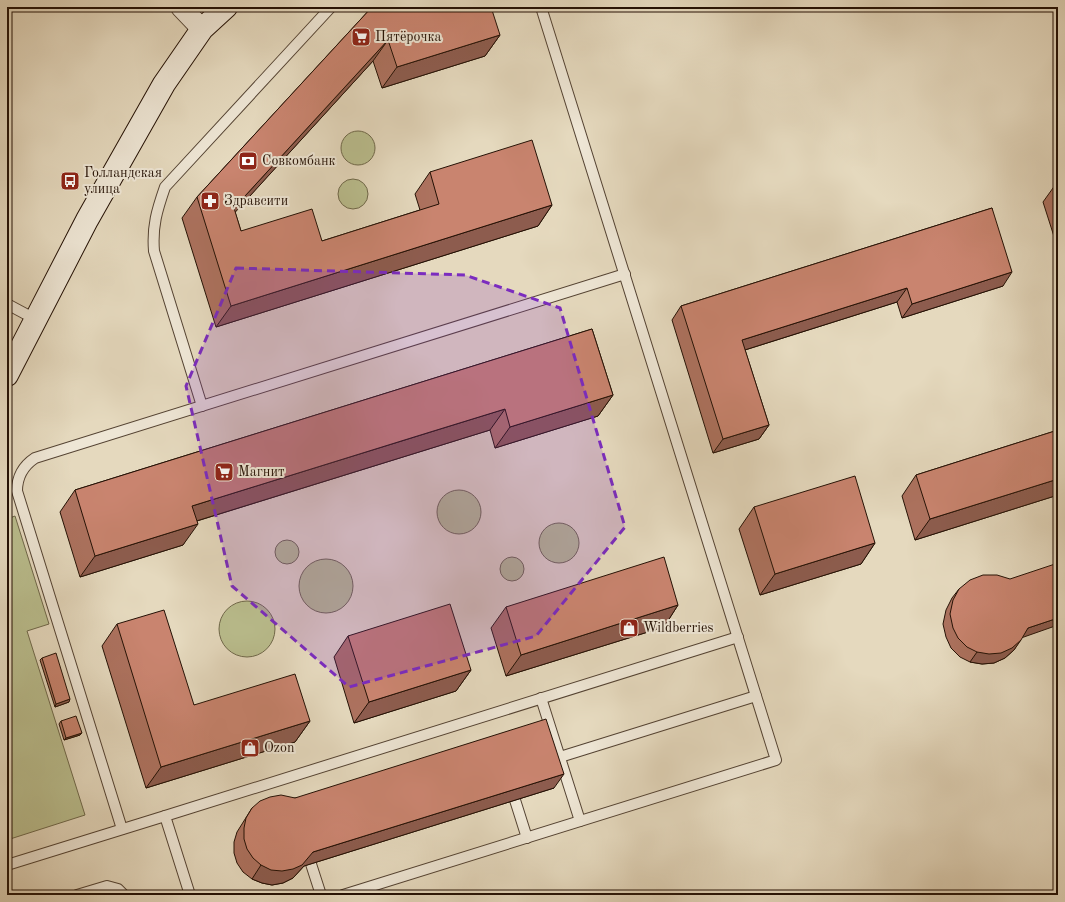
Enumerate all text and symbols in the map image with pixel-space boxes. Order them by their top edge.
supermarket icon: Пятёрочка [350,26,372,48]
place label: Пятёрочка [375,30,442,44]
bank icon: Совкомбанк [237,150,259,172]
place label: Совкомбанк [262,154,336,168]
place label: Голландская улица [84,166,162,196]
bus stop icon: Голландская улица [59,170,81,192]
pharmacy icon: Здравсити [199,190,221,212]
place label: Здравсити [224,194,288,208]
supermarket icon: Магнит [213,461,235,483]
place label: Магнит [238,465,285,479]
shop icon: Wildberries [618,617,640,639]
place label: Wildberries [643,621,714,635]
shop icon: Ozon [239,737,261,759]
place label: Ozon [264,741,295,755]

